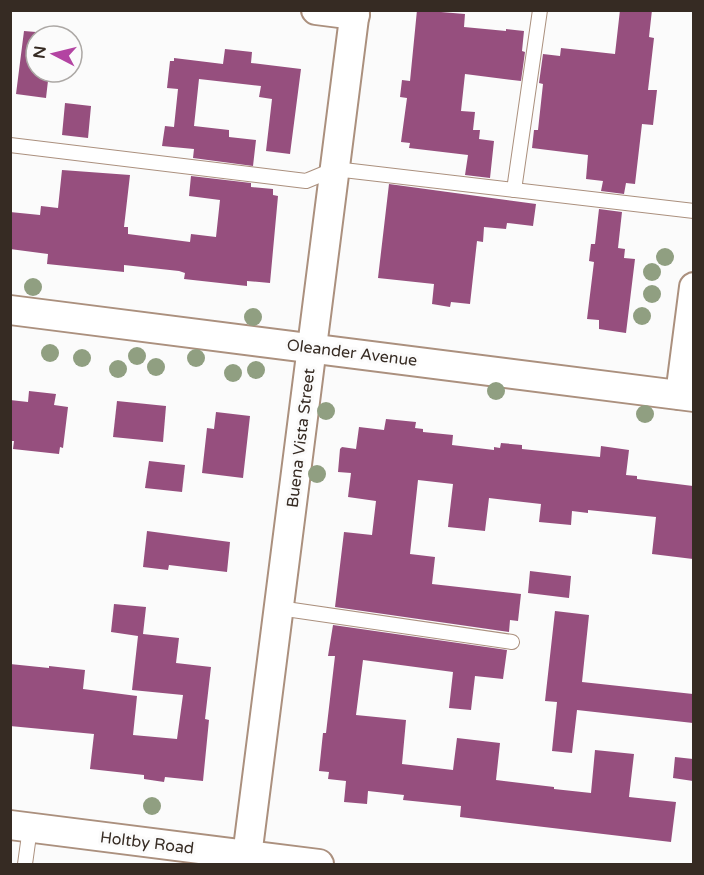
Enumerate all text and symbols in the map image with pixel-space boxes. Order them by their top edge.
north arrow [24,24,84,84]
text: N [29,45,51,60]
street label: Oleander Avenue [286,335,418,371]
street label: Buena Vista Street [283,367,319,509]
street label: Holtby Road [99,827,195,859]

